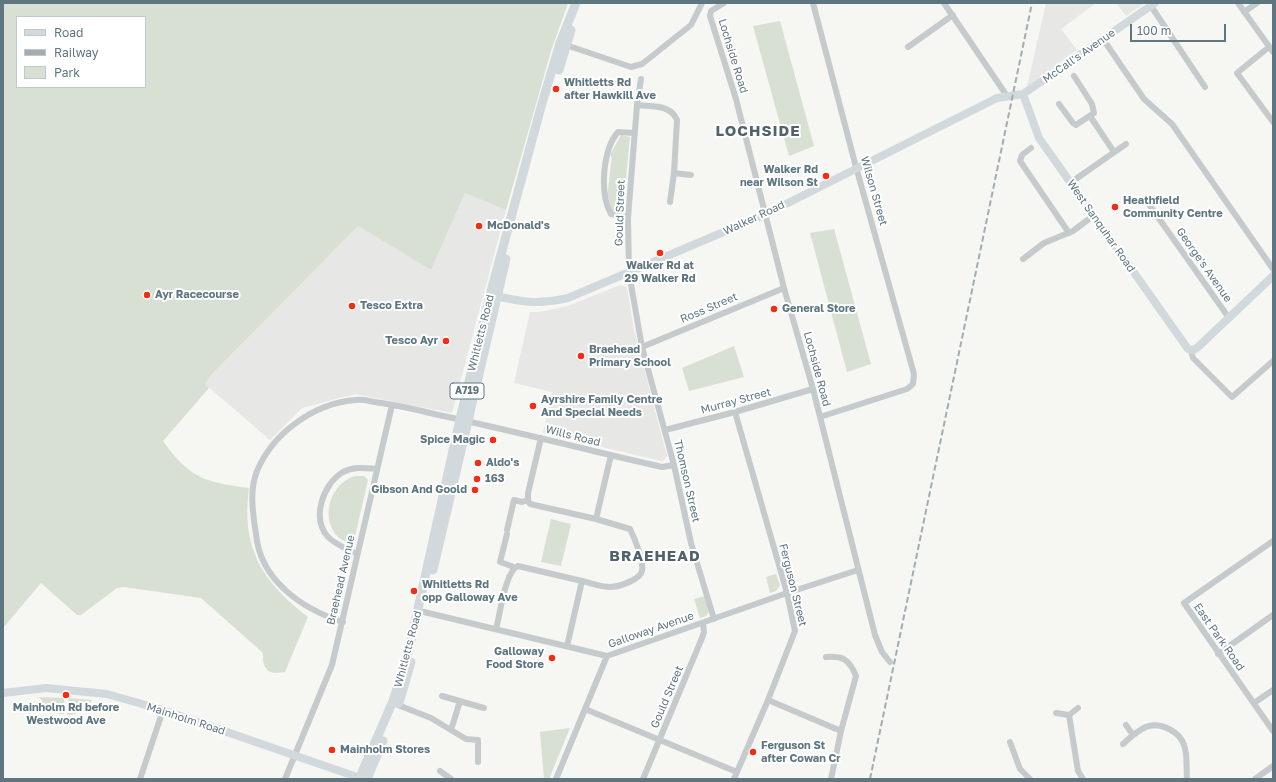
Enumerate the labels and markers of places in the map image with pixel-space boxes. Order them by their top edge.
place label: Whitletts Rd after Hawkill Ave [564,76,656,102]
marker: Whitletts Rd after Hawkill Ave [551,84,561,94]
place label: Walker Rd near Wilson St [740,163,818,189]
marker: Walker Rd near Wilson St [821,171,831,181]
place label: Heathfield Community Centre [1123,194,1223,220]
marker: Heathfield Community Centre [1110,202,1120,212]
place label: McDonald's [487,219,550,233]
marker: McDonald's [474,221,484,231]
marker: Walker Rd at 29 Walker Rd [655,248,665,258]
place label: Walker Rd at 29 Walker Rd [625,259,695,285]
place label: Ayr Racecourse [155,288,239,302]
marker: Ayr Racecourse [142,290,152,300]
place label: Tesco Extra [360,299,423,313]
marker: Tesco Extra [347,301,357,311]
place label: General Store [782,302,856,316]
marker: General Store [769,304,779,314]
place label: Tesco Ayr [385,334,438,348]
marker: Tesco Ayr [441,336,451,346]
place label: Braehead Primary School [589,343,671,369]
marker: Braehead Primary School [576,351,586,361]
place label: Ayrshire Family Centre And Special Needs [541,393,662,419]
marker: Ayrshire Family Centre And Special Needs [528,401,538,411]
place label: Spice Magic [420,433,485,447]
marker: Spice Magic [488,435,498,445]
place label: Aldo's [486,456,519,470]
marker: Aldo's [473,458,483,468]
place label: 163 [485,472,504,486]
marker: 163 [472,474,482,484]
place label: Gibson And Goold [371,483,467,497]
marker: Gibson And Goold [470,485,480,495]
place label: Whitletts Rd opp Galloway Ave [422,578,518,604]
marker: Whitletts Rd opp Galloway Ave [409,586,419,596]
place label: Galloway Food Store [486,645,544,671]
marker: Galloway Food Store [547,653,557,663]
marker: Mainholm Rd before Westwood Ave [61,690,71,700]
place label: Mainholm Rd before Westwood Ave [13,701,119,727]
place label: Ferguson St after Cowan Cr [761,739,841,765]
place label: Mainholm Stores [340,743,430,757]
marker: Mainholm Stores [327,745,337,755]
marker: Ferguson St after Cowan Cr [748,747,758,757]

